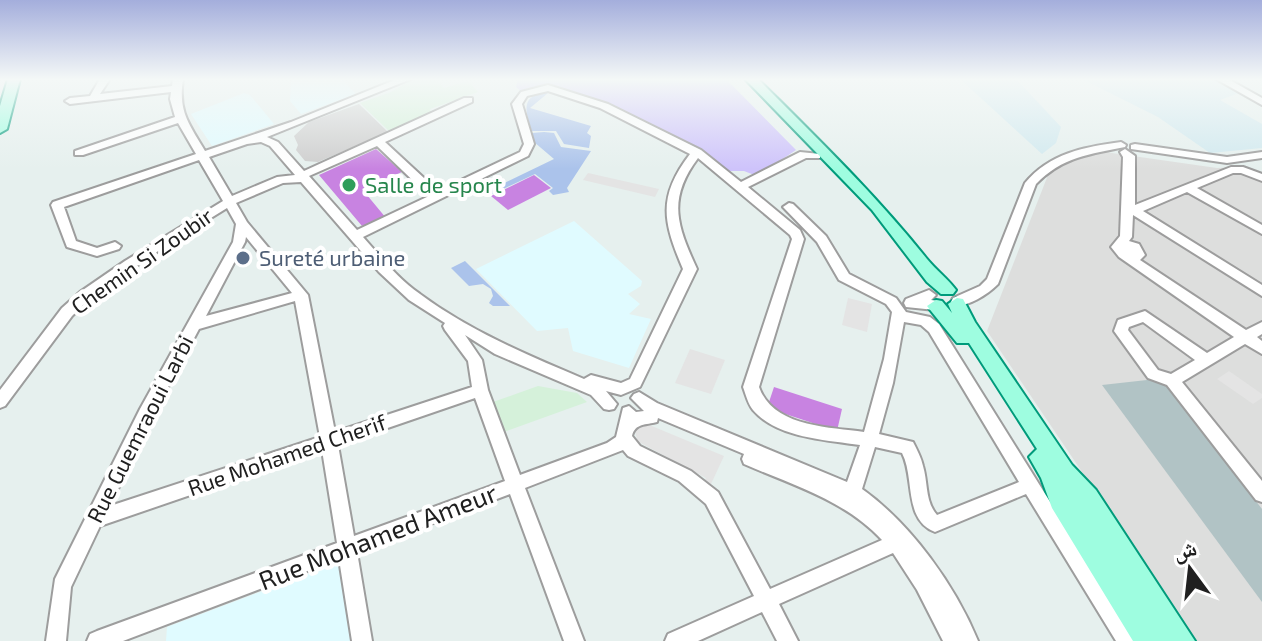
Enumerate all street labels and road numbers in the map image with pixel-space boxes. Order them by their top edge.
street label: Chemin Si Zoubir [66,202,217,319]
street label: Rue Guemraoui Larbi [81,331,198,527]
street label: Rue Mohamed Cherif [184,408,390,500]
street label: Rue Mohamed Ameur [254,476,501,595]

